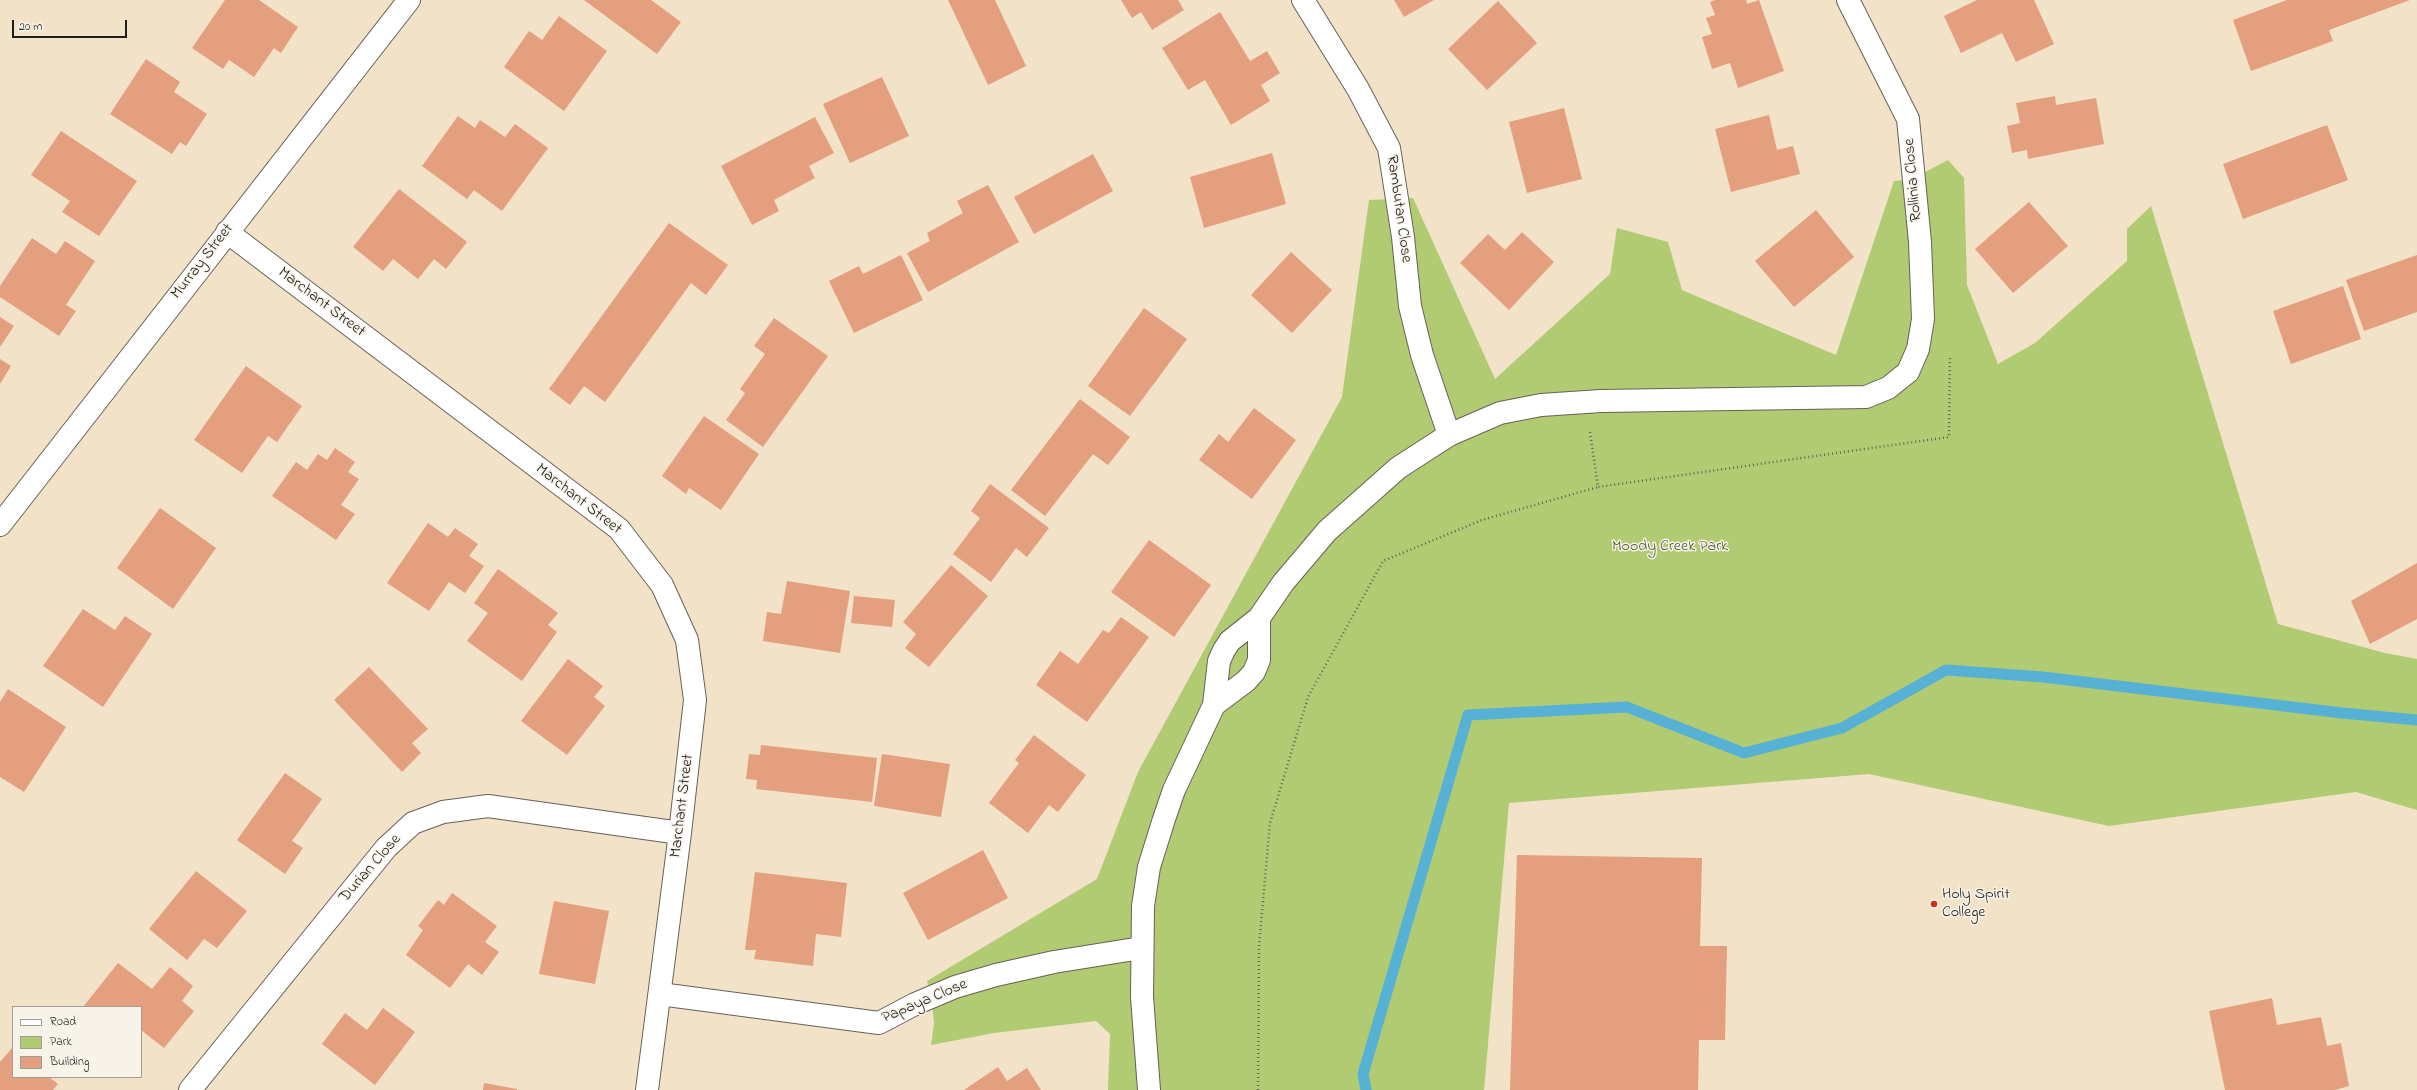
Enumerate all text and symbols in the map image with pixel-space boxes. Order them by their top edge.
scale bar [14,12,129,38]
text: 20 m [19,18,42,36]
street label: Rollinia Close [1901,138,1927,222]
street label: Rambutan Close [1381,154,1415,264]
street label: Murray Street [168,220,238,304]
street label: Marchant Street [274,264,368,342]
street label: Marchant Street [531,460,625,540]
park label: Moody Creek Park [1612,537,1728,557]
street label: Marchant Street [667,753,699,859]
street label: Durian Close [336,831,406,907]
place label: Holy Spirit College [1942,885,2010,923]
marker: Holy Spirit College [1929,899,1939,909]
street label: Papaya Close [879,975,971,1029]
legend [12,1006,142,1078]
text: Road [50,1013,76,1031]
text: Park [50,1033,72,1051]
text: Building [50,1053,89,1071]

